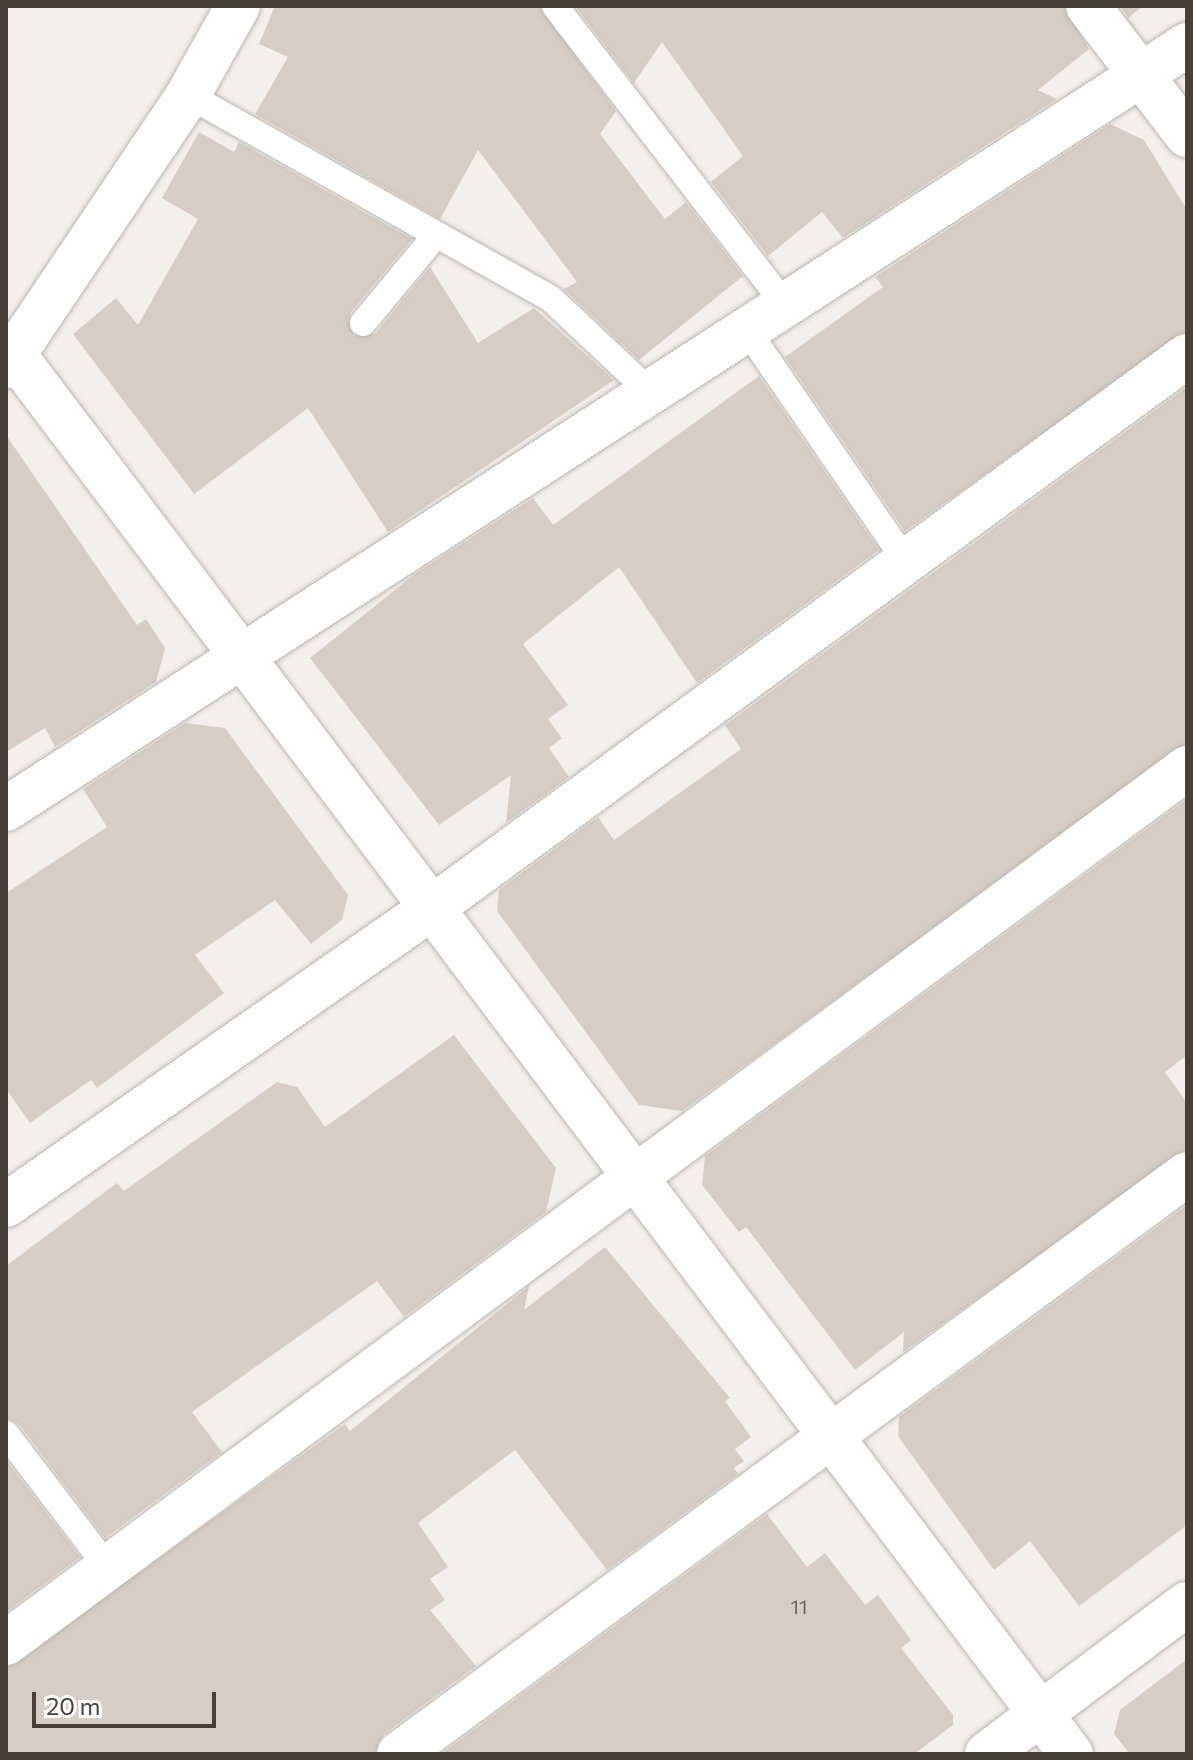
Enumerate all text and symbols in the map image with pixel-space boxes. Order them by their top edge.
house number: 11 [790,1594,808,1618]
scale bar [36,1676,220,1726]
text: 20 m [46,1691,100,1720]

